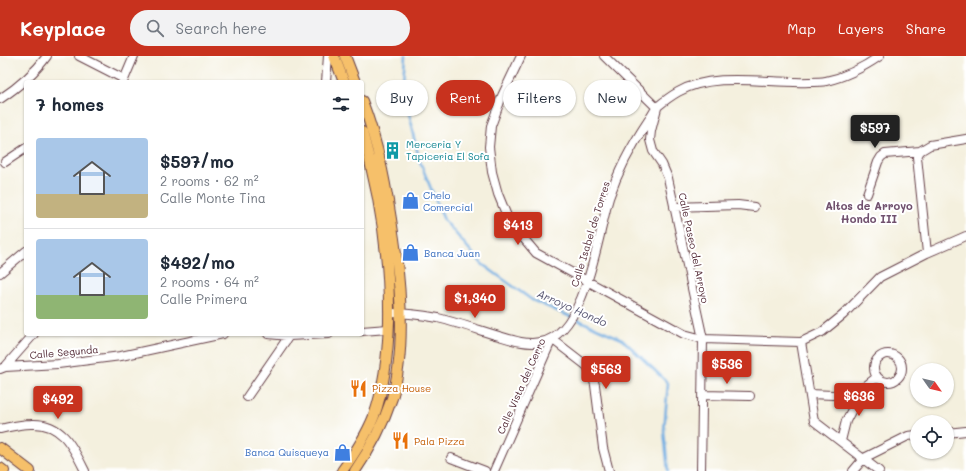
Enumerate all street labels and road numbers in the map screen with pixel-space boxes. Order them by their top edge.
street label: Calle Isabel de Torres [567,179,613,289]
street label: Calle Paseo del Arroyo [675,191,713,305]
street label: Calle Vista del Cerro [494,336,548,436]
street label: Calle Segunda [29,342,99,362]

